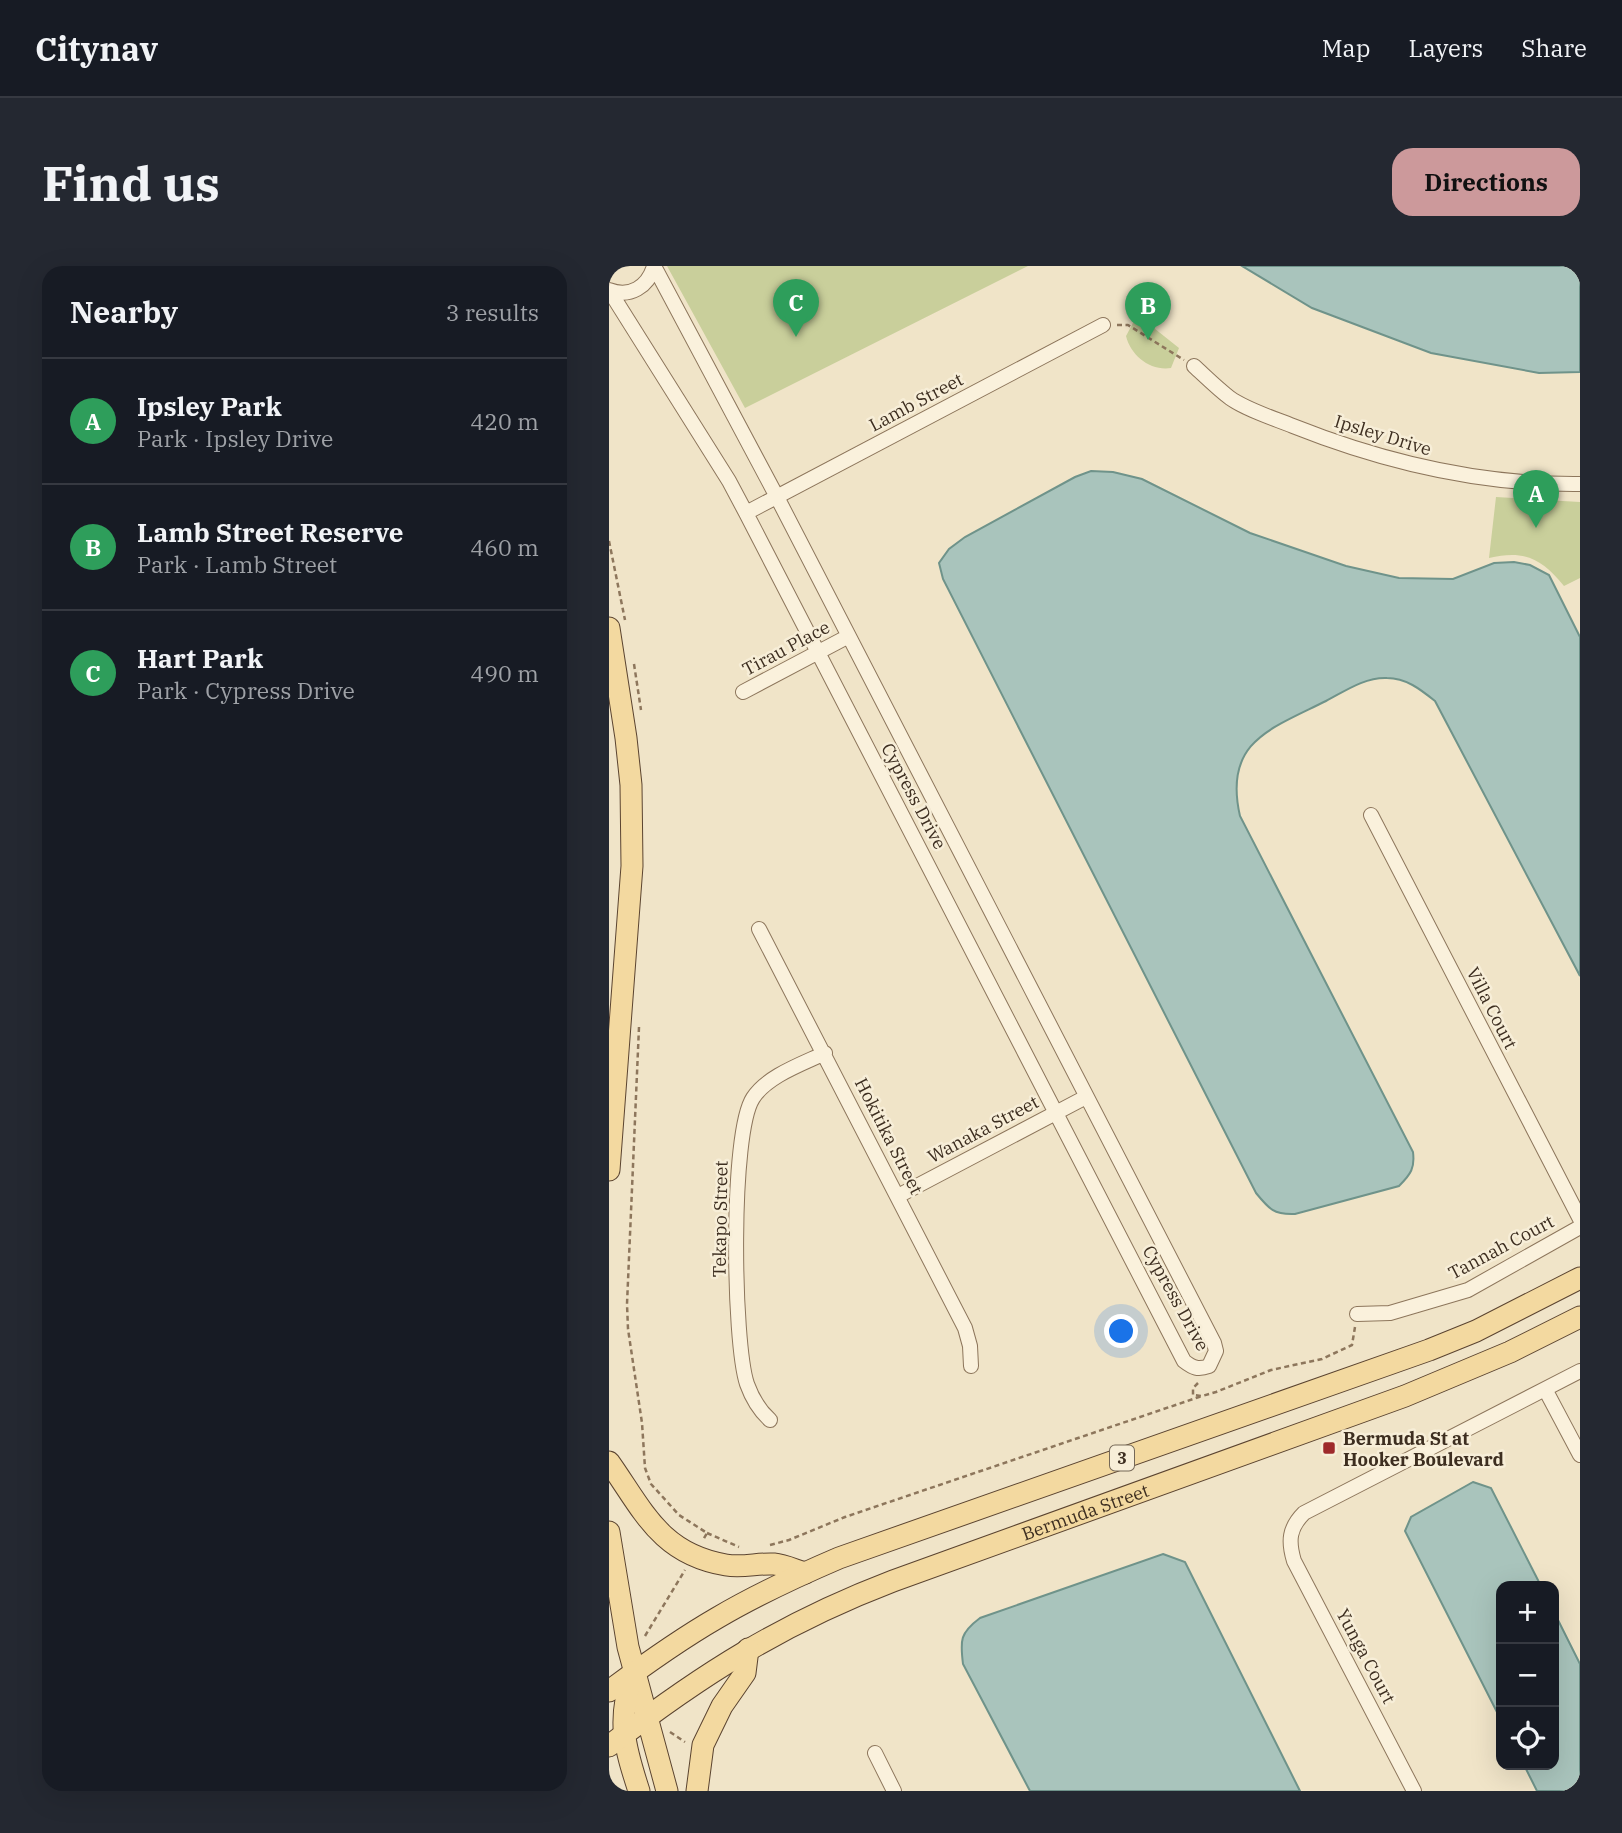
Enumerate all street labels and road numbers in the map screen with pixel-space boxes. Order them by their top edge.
street label: Lamb Street [865,368,967,436]
street label: Ipsley Drive [1332,409,1434,461]
street label: Tirau Place [738,615,834,681]
street label: Cypress Drive [876,739,952,853]
street label: Villa Court [1461,963,1523,1053]
street label: Hokitika Street [850,1074,928,1198]
street label: Wanaka Street [923,1090,1043,1168]
street label: Tekapo Street [707,1160,733,1278]
street label: Tannah Court [1444,1210,1558,1284]
street label: Cypress Drive [1138,1241,1214,1355]
road number: 3 [1110,1446,1134,1470]
street label: Bermuda Street [1018,1478,1152,1545]
street label: Yunga Court [1331,1605,1401,1707]

